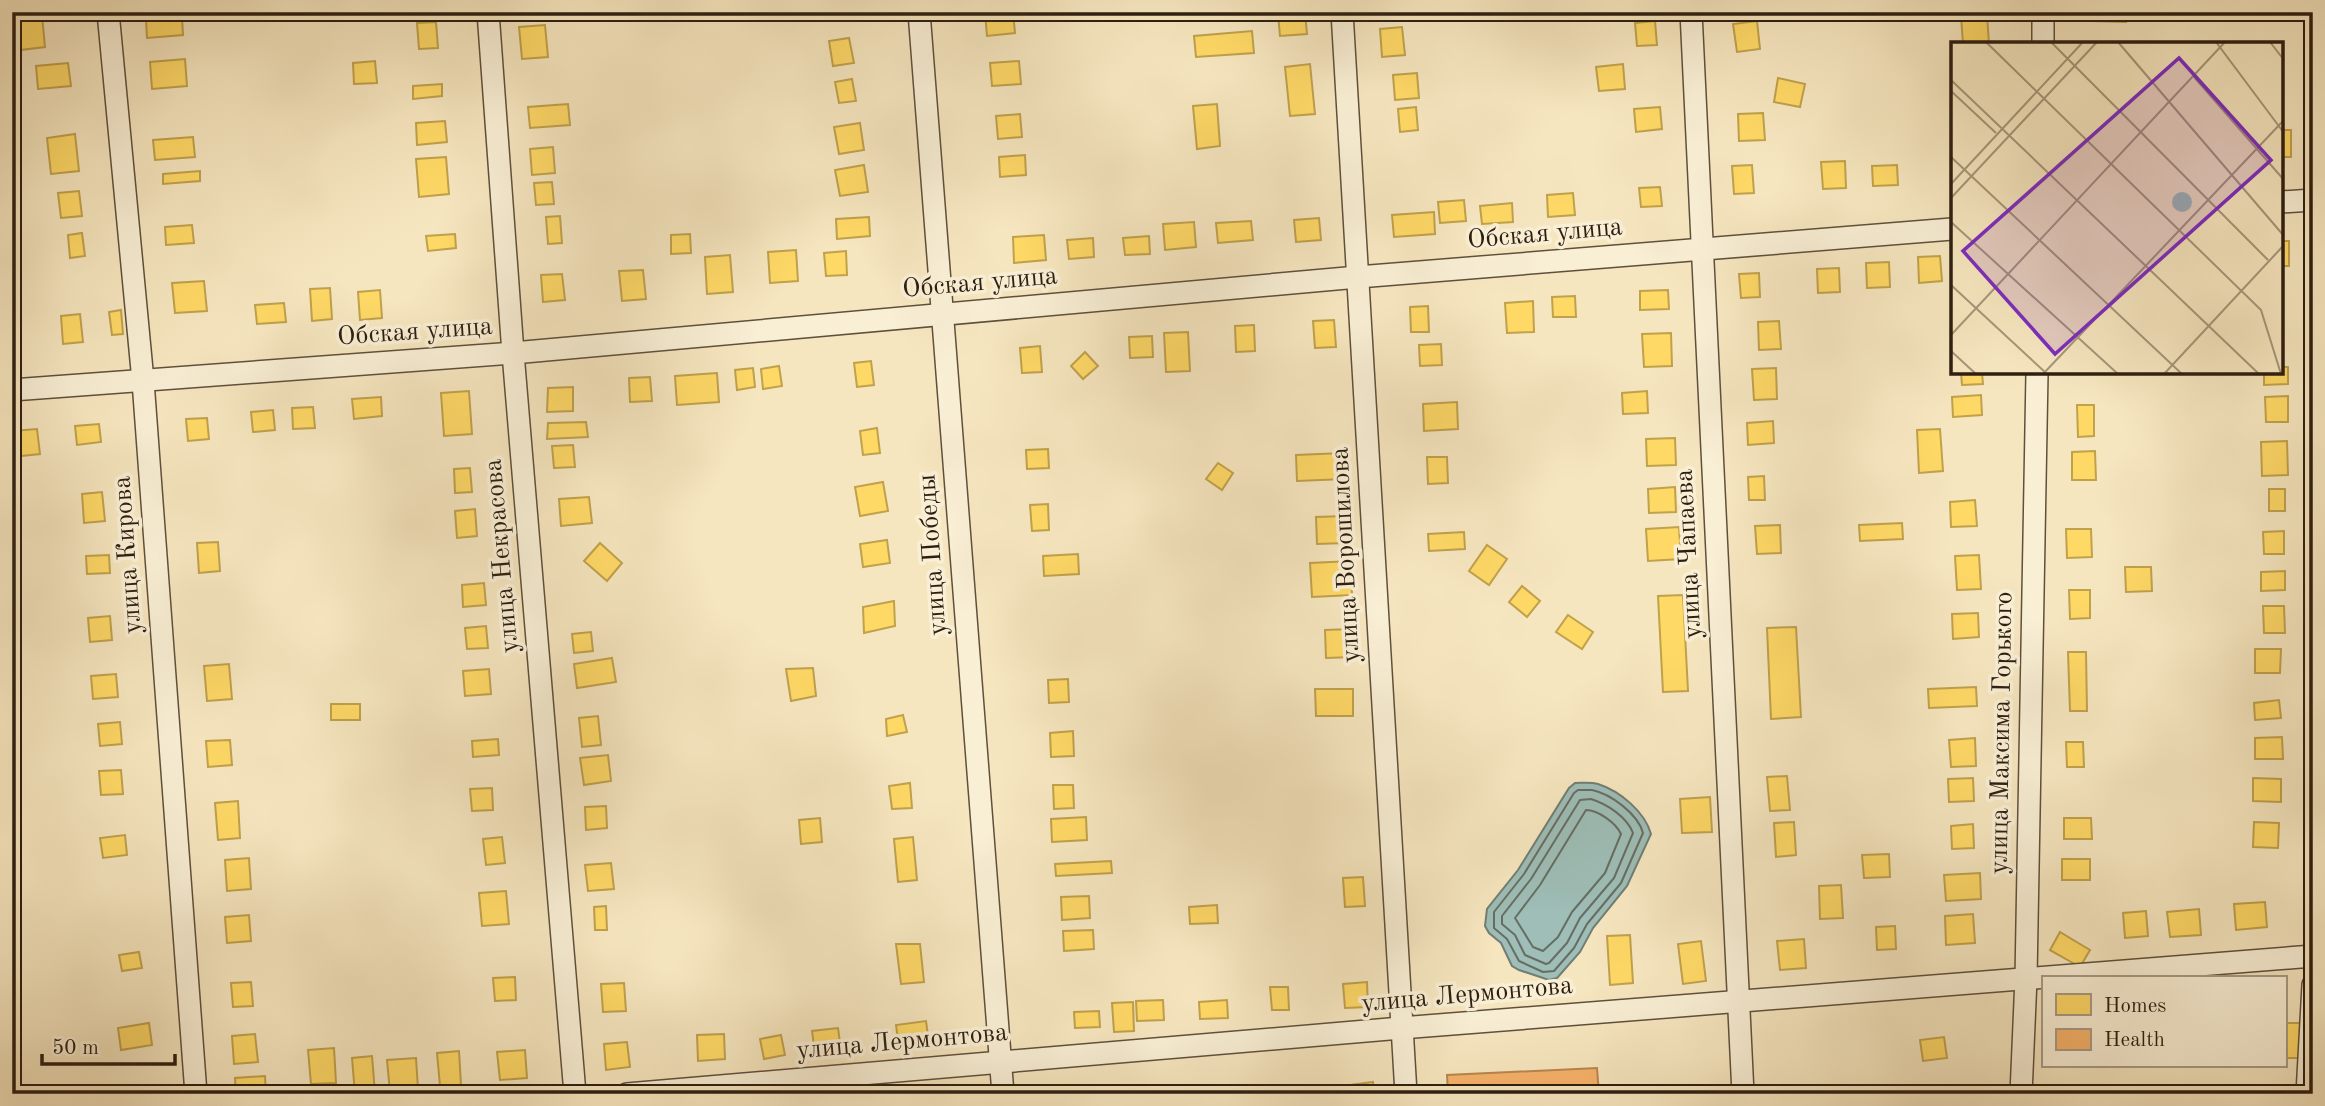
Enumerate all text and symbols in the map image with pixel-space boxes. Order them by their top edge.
inset map [1951,42,2283,374]
street label: Обская улица [1466,214,1624,254]
street label: Обская улица [901,263,1059,303]
street label: Обская улица [336,314,494,350]
street label: улица Ворошилова [1327,446,1365,664]
street label: улица Некрасова [481,458,523,654]
street label: улица Чапаева [1672,468,1706,640]
street label: улица Победы [914,473,952,637]
street label: улица Кирова [109,475,146,635]
street label: улица Максима Горького [1987,591,2017,875]
street label: улица Лермонтова [1360,973,1574,1017]
legend [2042,976,2286,1068]
text: Homes [2104,996,2166,1017]
street label: улица Лермонтова [795,1020,1009,1064]
scale bar [42,1022,175,1066]
text: Health [2104,1030,2165,1051]
text: 50 m [52,1038,99,1059]

